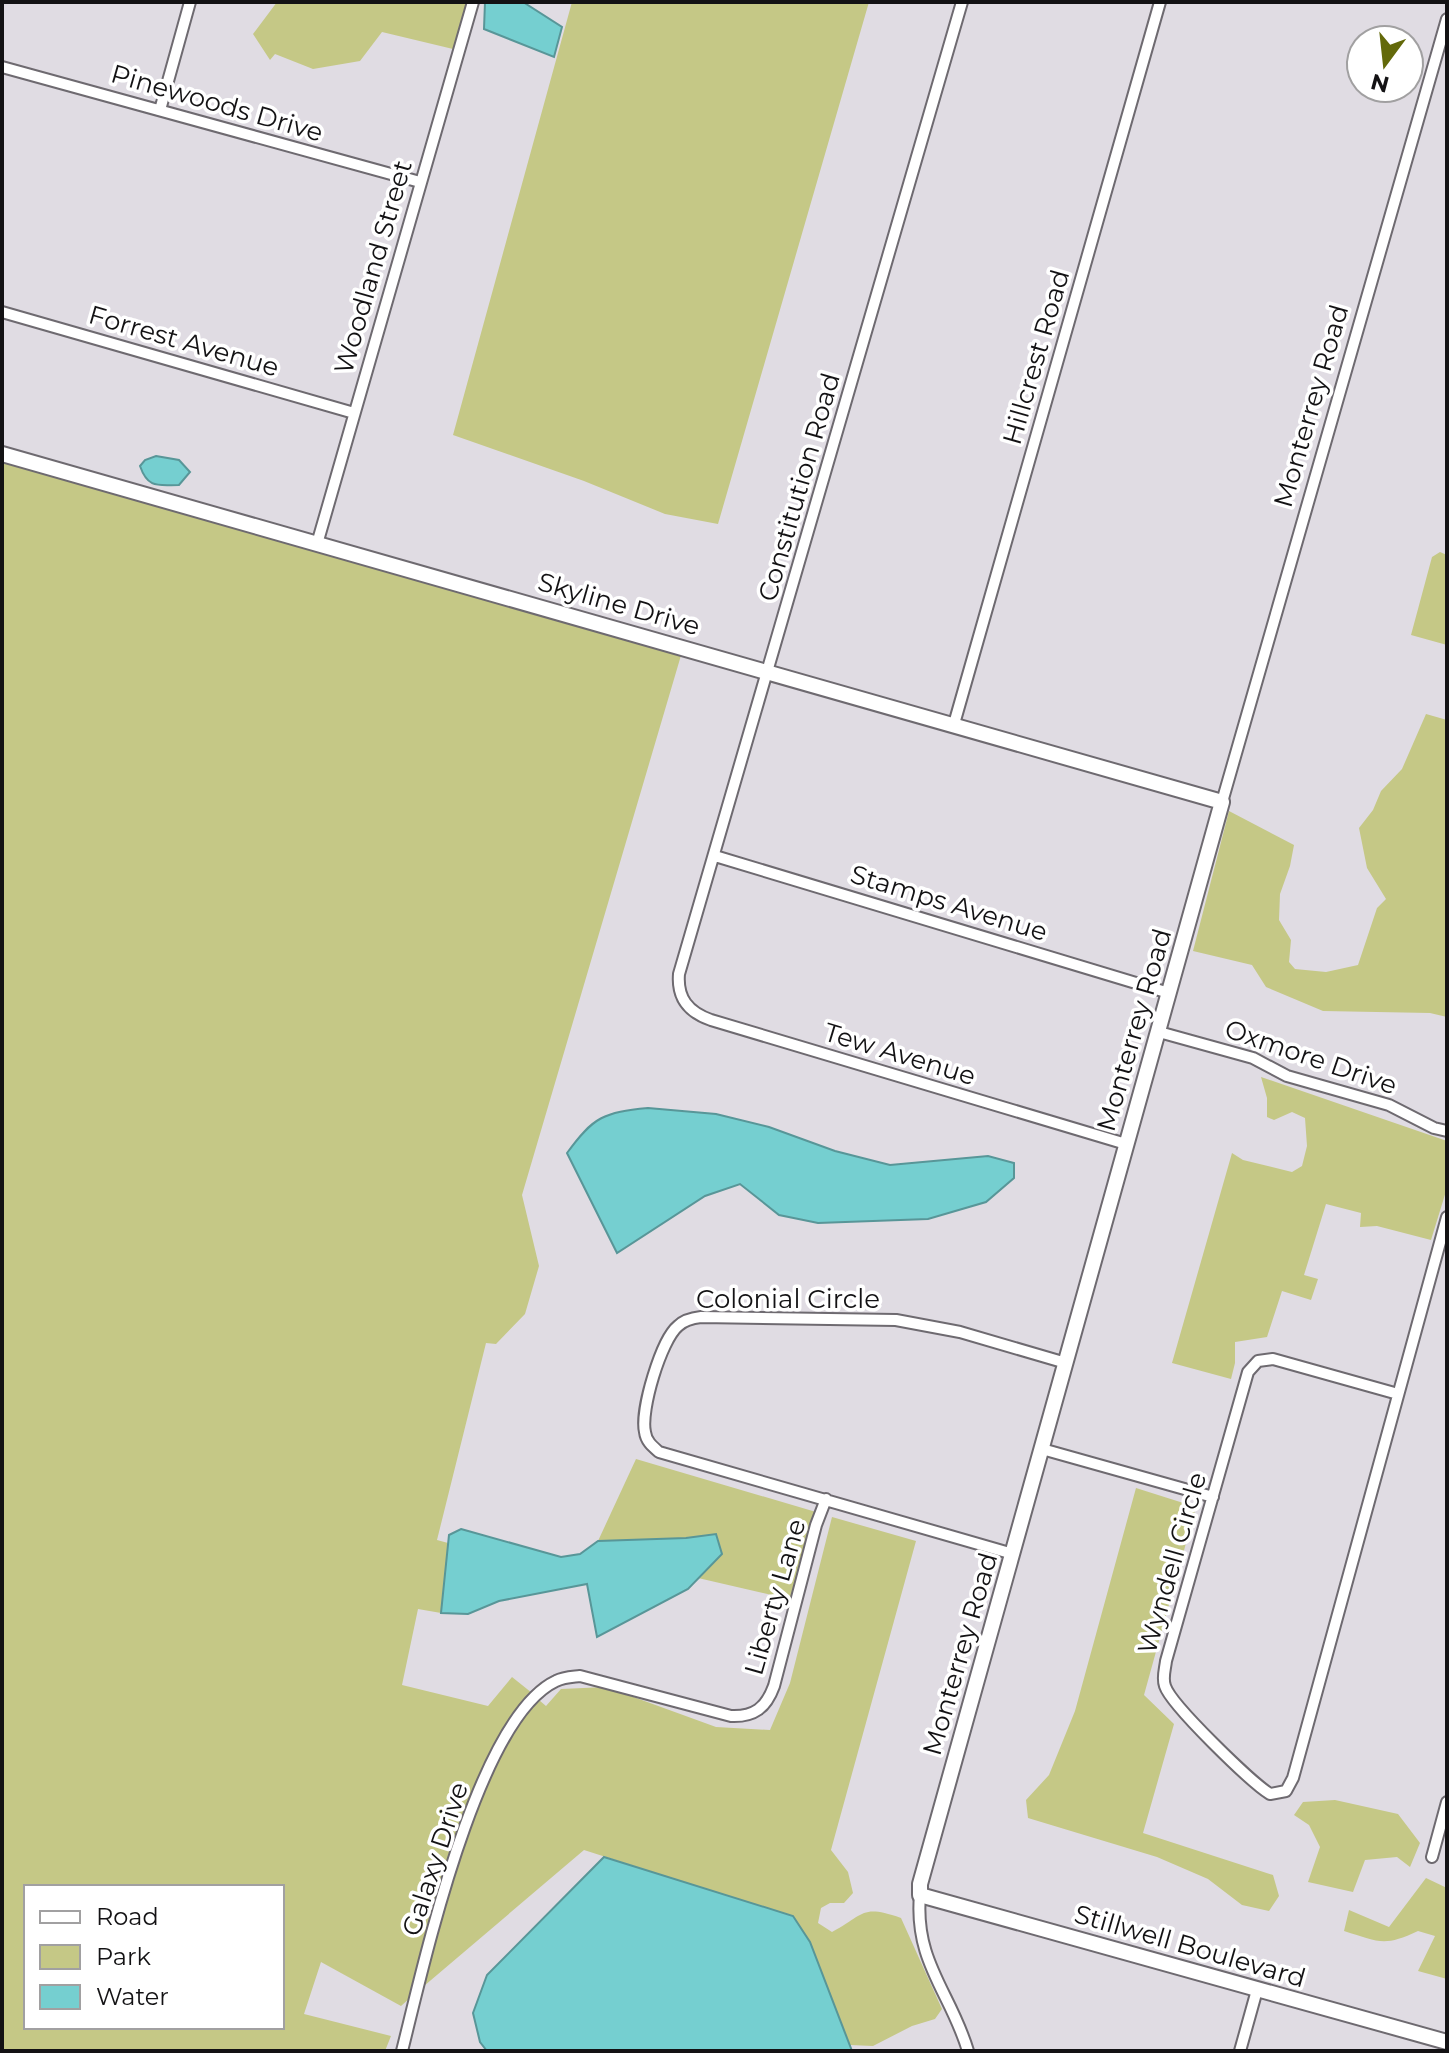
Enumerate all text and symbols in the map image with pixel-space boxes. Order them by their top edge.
north arrow [1345,24,1425,104]
street label: Pinewoods Drive [107,57,327,149]
text: N [1368,67,1392,98]
street label: Woodland Street [327,157,419,377]
street label: Hillcrest Road [996,266,1076,448]
street label: Forrest Avenue [85,299,283,383]
street label: Monterrey Road [1267,301,1355,511]
street label: Constitution Road [751,369,847,605]
street label: Skyline Drive [534,566,704,642]
street label: Stamps Avenue [847,858,1051,948]
street label: Monterrey Road [1090,925,1178,1135]
street label: Oxmore Drive [1221,1013,1401,1101]
street label: Tew Avenue [820,1016,980,1092]
street label: Colonial Circle [696,1283,880,1315]
street label: Wyndell Circle [1131,1469,1213,1657]
street label: Liberty Lane [737,1515,813,1679]
street label: Monterrey Road [916,1549,1004,1759]
street label: Galaxy Drive [395,1778,475,1940]
legend [24,1885,284,2029]
street label: Stillwell Boulevard [1071,1898,1309,1994]
text: Road [96,1902,159,1931]
text: Park [96,1942,151,1971]
text: Water [96,1982,169,2011]

